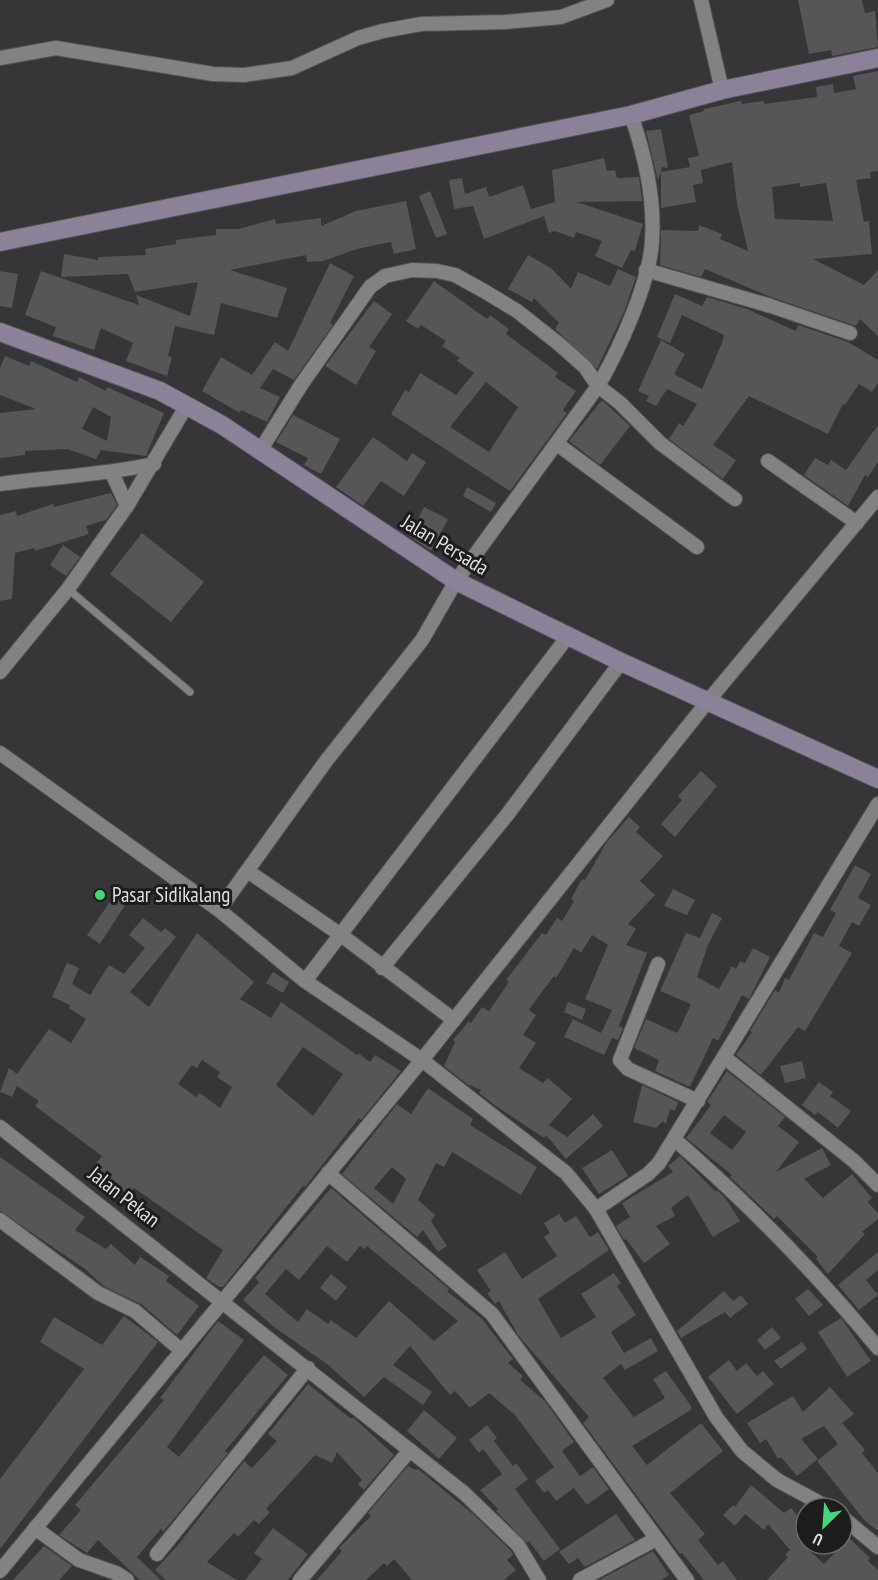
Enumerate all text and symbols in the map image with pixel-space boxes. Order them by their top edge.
street label: Jalan Persada [396,508,494,581]
place label: Pasar Sidikalang [112,881,230,908]
marker: Pasar Sidikalang [93,888,107,902]
street label: Jalan Pekan [82,1160,166,1233]
north arrow [794,1496,854,1556]
text: U [810,1529,826,1550]

